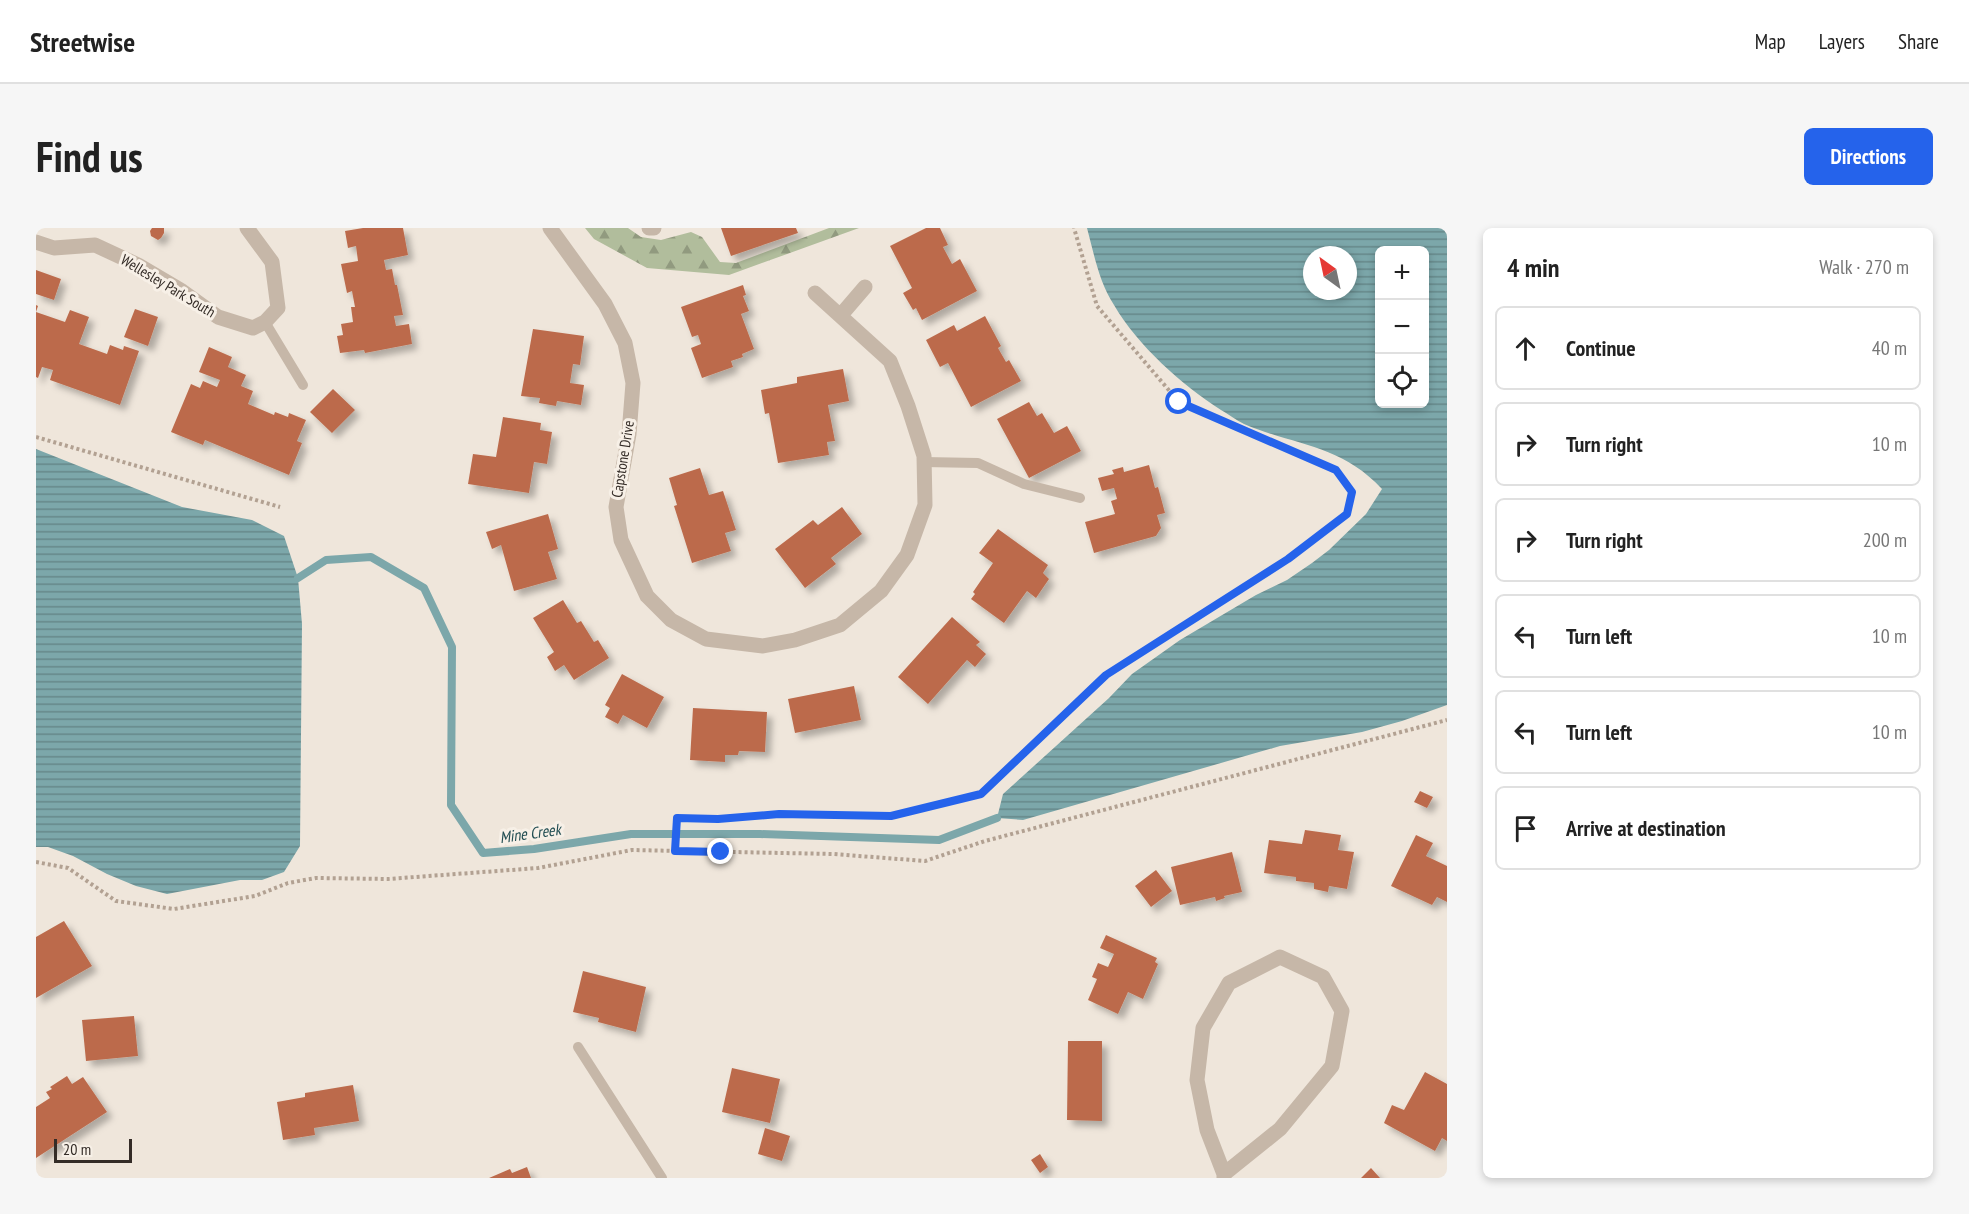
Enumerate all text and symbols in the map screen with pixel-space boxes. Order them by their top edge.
text: Streetwise [30,23,135,60]
text: Map [1755,28,1786,55]
text: Layers [1819,28,1865,55]
text: Share [1898,28,1939,55]
button: Directions [1804,128,1933,185]
text: Find us [36,129,143,184]
north arrow [1303,246,1357,300]
map controls [1375,246,1429,408]
button: + [1375,246,1429,300]
street label: Wellesley Park South [117,250,219,321]
text: 4 min [1507,251,1560,284]
text: Walk · 270 m [1819,254,1909,280]
button: − [1375,300,1429,354]
icon: ahead [1509,332,1542,365]
text: Continue [1566,334,1636,362]
text: 40 m [1872,335,1907,361]
button: locate [1375,354,1429,408]
route start [1165,388,1191,414]
street label: Capstone Drive [607,419,638,499]
icon: right [1509,428,1542,461]
text: Turn right [1566,430,1643,458]
text: 10 m [1872,431,1907,457]
icon: right [1509,524,1542,557]
text: Turn right [1566,526,1643,554]
text: 200 m [1863,527,1907,553]
icon: left [1509,620,1542,653]
text: Turn left [1566,622,1632,650]
text: 10 m [1872,623,1907,649]
icon: left [1509,716,1542,749]
text: Turn left [1566,718,1632,746]
text: 10 m [1872,719,1907,745]
icon: arrive [1509,812,1542,845]
text: Arrive at destination [1566,814,1726,842]
water label: Mine Creek [498,819,564,847]
route end [707,838,733,864]
scale bar [54,1136,132,1164]
text: 20 m [63,1139,91,1159]

